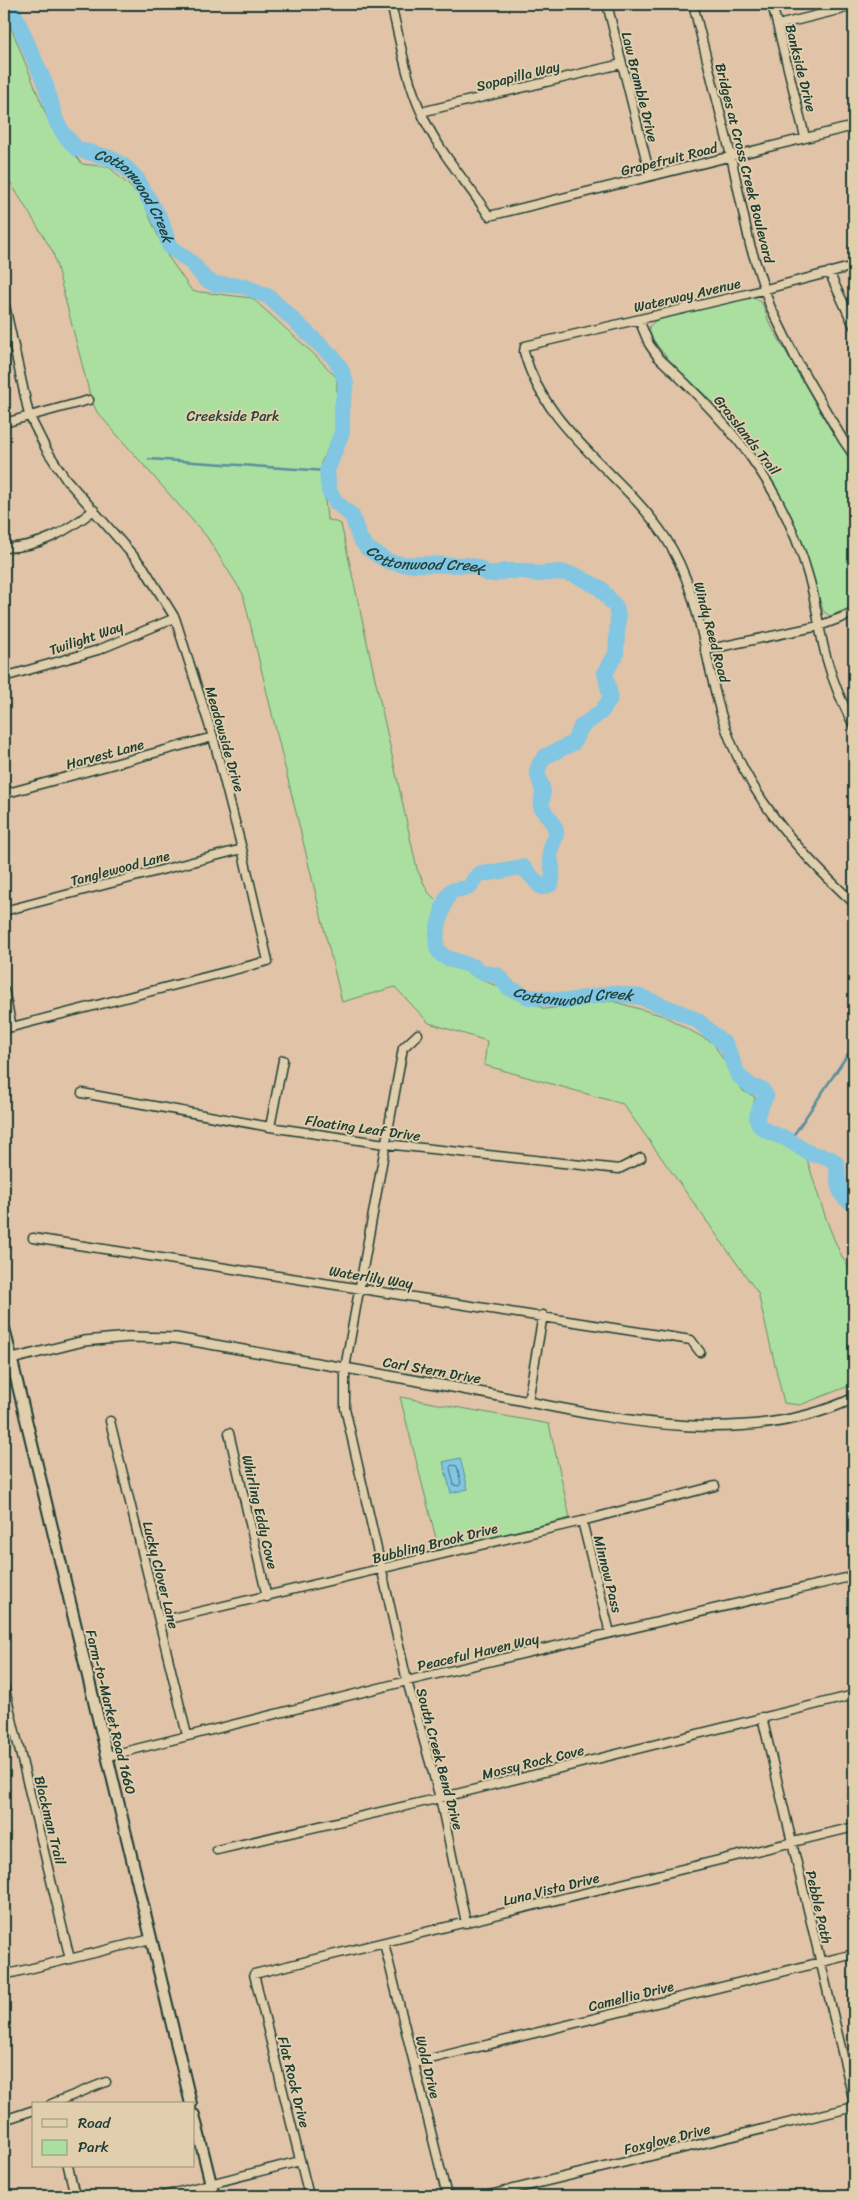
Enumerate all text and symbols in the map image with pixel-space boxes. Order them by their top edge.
street label: Bankside Drive [778,21,824,115]
street label: Law Bramble Drive [614,29,665,145]
street label: Sopapilla Way [474,54,563,99]
street label: Bridges at Cross Creek Boulevard [708,60,782,267]
street label: Grapefruit Road [618,135,722,184]
water label: Cottonwood Creek [91,141,181,248]
street label: Waterway Avenue [631,271,743,320]
street label: Grasslands Trail [707,389,787,482]
park label: Creekside Park [187,404,279,429]
water label: Cottonwood Creek [361,538,492,583]
street label: Windy Reed Road [686,579,737,687]
street label: Twilight Way [46,614,127,663]
street label: Meadowside Drive [197,683,252,795]
street label: Harvest Lane [63,732,147,777]
street label: Tanglewood Lane [68,843,173,894]
water label: Cottonwood Creek [509,979,636,1014]
street label: Floating Leaf Drive [304,1108,422,1149]
street label: Waterlily Way [327,1259,415,1297]
street label: Carl Stern Drive [381,1350,483,1391]
street label: Whirling Eddy Cove [234,1452,285,1572]
street label: Bubbling Brook Drive [370,1516,501,1571]
street label: Lucky Clover Lane [135,1519,186,1632]
street label: Minnow Pass [586,1533,629,1616]
street label: Peaceful Haven Way [415,1626,542,1679]
street label: Farm-to-Market Road 1660 [78,1627,143,1797]
street label: South Creek Bend Drive [408,1685,471,1833]
street label: Mossy Rock Cove [479,1738,587,1787]
street label: Blackman Trail [26,1773,73,1868]
street label: Luna Vista Drive [500,1865,602,1914]
street label: Pebble Path [798,1868,839,1946]
street label: Camellia Drive [586,1974,677,2019]
street label: Wold Drive [408,2033,447,2102]
street label: Flat Rock Drive [270,2034,317,2131]
legend [32,2102,195,2168]
text: Road [78,2110,111,2136]
street label: Foxglove Drive [621,2117,713,2162]
text: Park [78,2134,109,2160]

